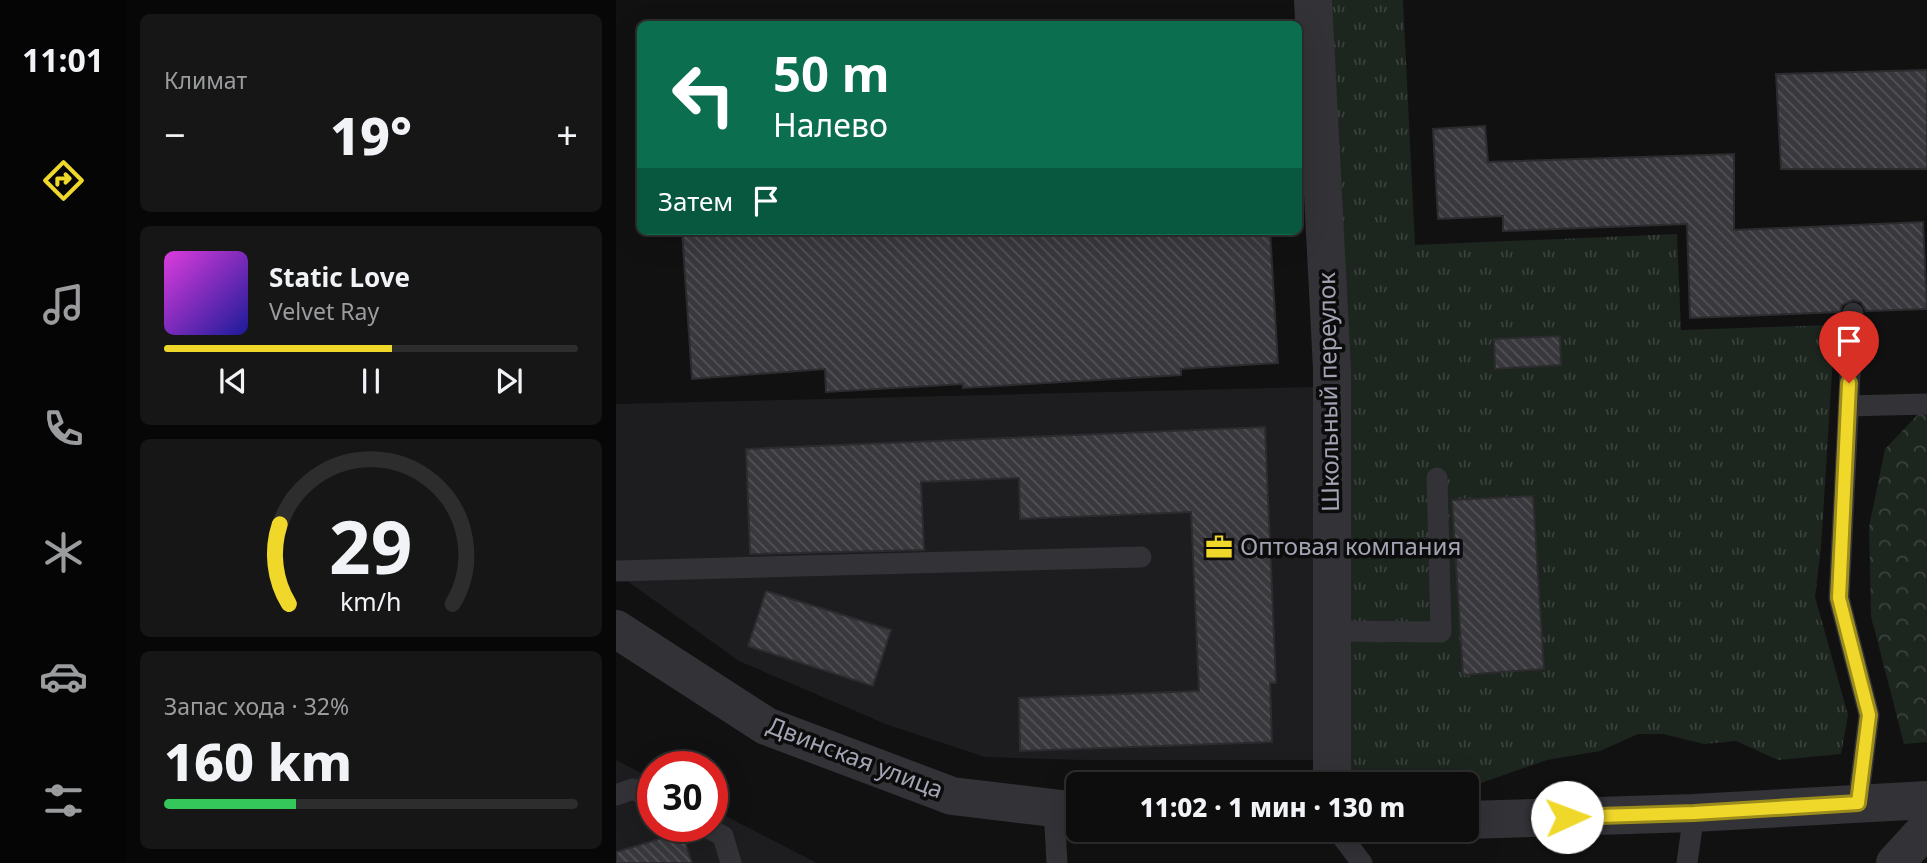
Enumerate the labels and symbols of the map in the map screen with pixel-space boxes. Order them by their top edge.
street label: Школьный переулок [1309,272,1346,512]
pin [1819,311,1879,383]
place label: Оптовая компания [1240,529,1461,562]
office icon: Оптовая компания [1204,532,1234,562]
street label: Двинская улица [763,708,948,805]
speed limit sign: 30 [637,751,728,842]
position arrow [1530,780,1604,854]

